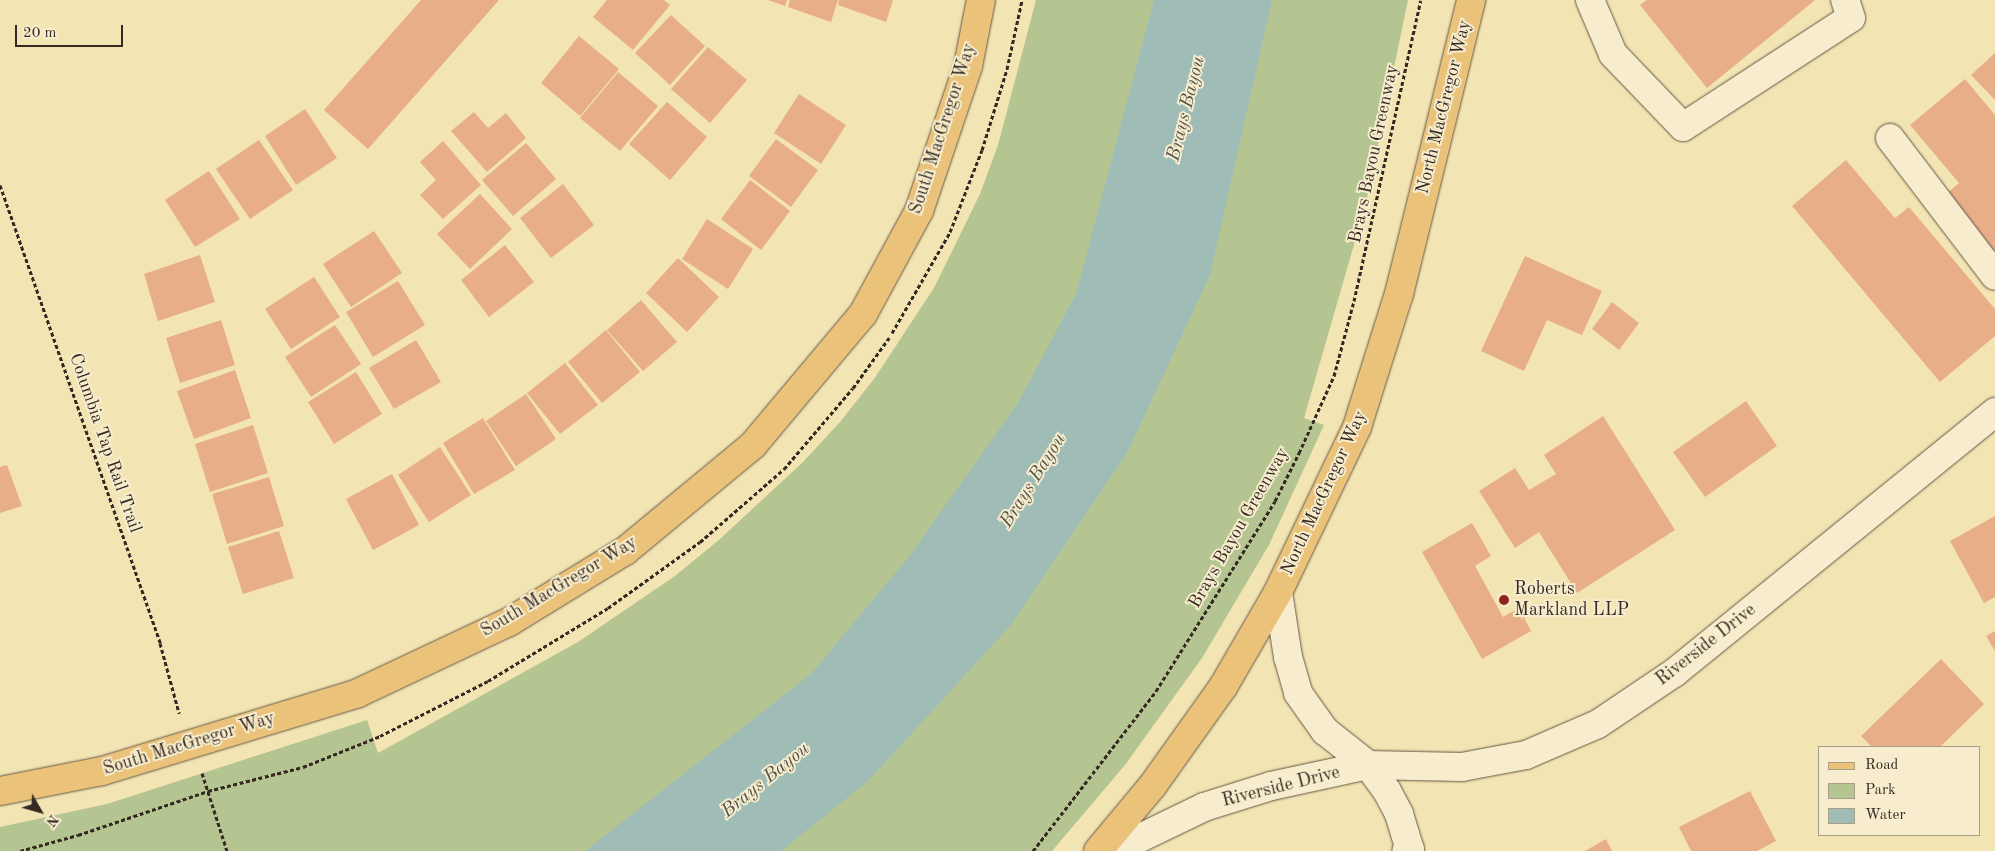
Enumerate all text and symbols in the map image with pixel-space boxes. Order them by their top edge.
scale bar [18,15,125,47]
street label: North MacGregor Way [1412,18,1476,196]
text: 20 m [23,26,57,41]
street label: South MacGregor Way [905,41,981,217]
water label: Brays Bayou [1163,54,1211,164]
street label: Brays Bayou Greenway [1344,63,1404,245]
street label: Columbia Tap Rail Trail [64,350,146,536]
street label: North MacGregor Way [1276,407,1372,579]
water label: Brays Bayou [996,430,1072,532]
street label: Brays Bayou Greenway [1184,444,1294,612]
street label: South MacGregor Way [477,532,641,642]
place label: Roberts Markland LLP [1514,579,1629,622]
marker: Roberts Markland LLP [1498,594,1510,606]
street label: Riverside Drive [1652,599,1760,691]
street label: South MacGregor Way [101,708,277,780]
water label: Brays Bayou [717,738,815,824]
legend [1818,746,1980,836]
text: Road [1865,758,1898,773]
street label: Riverside Drive [1220,762,1342,812]
text: Park [1865,783,1896,798]
north arrow [15,786,65,836]
text: Water [1865,808,1906,823]
text: N [43,812,61,829]

